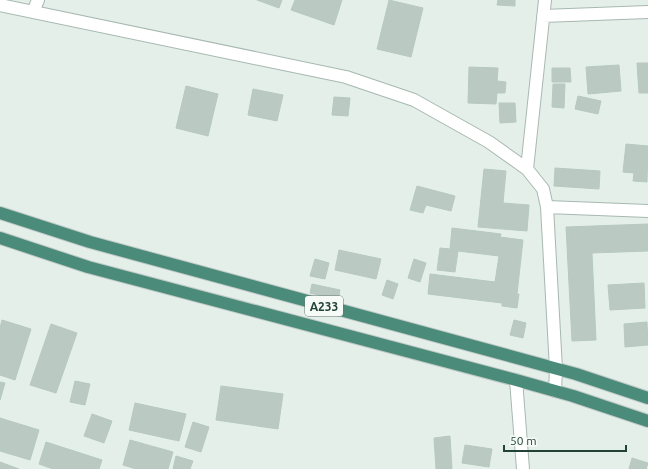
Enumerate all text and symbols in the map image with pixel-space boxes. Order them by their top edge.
road number: A233 [305,296,343,316]
scale bar [504,427,626,453]
text: 50 m [510,434,537,447]

